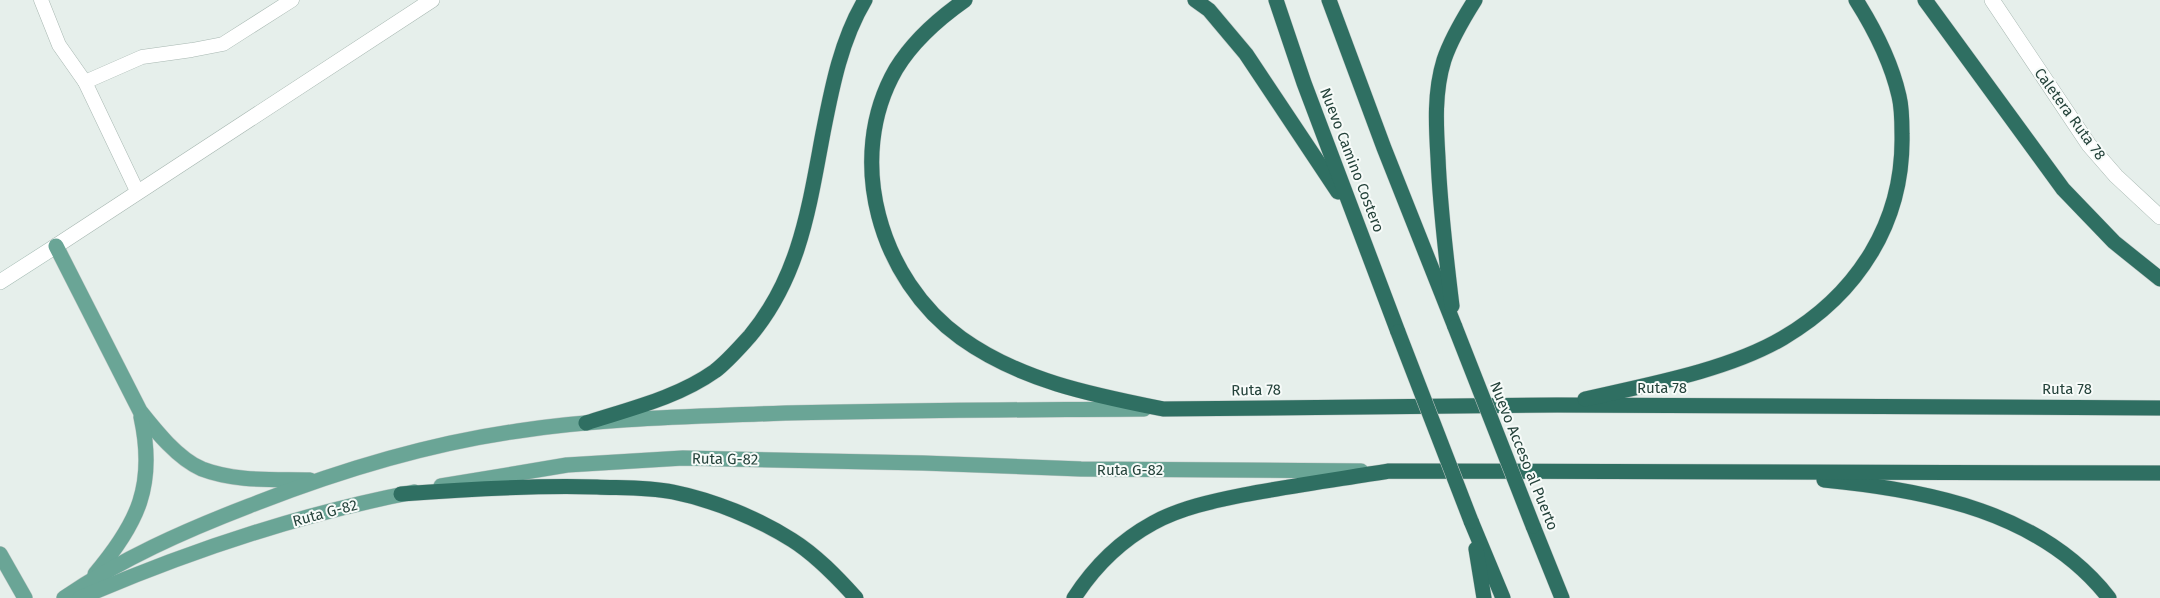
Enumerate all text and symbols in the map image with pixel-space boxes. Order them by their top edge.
street label: Caletera Ruta 78 [2031,64,2109,164]
street label: Nuevo Camino Costero [1316,85,1388,235]
street label: Nuevo Acceso al Puerto [1486,379,1562,533]
street label: Ruta 78 [1637,379,1687,397]
street label: Ruta 78 [2042,380,2092,398]
street label: Ruta 78 [1231,381,1281,399]
street label: Ruta G-82 [692,449,758,469]
street label: Ruta G-82 [1097,461,1163,479]
street label: Ruta G-82 [291,496,359,530]

